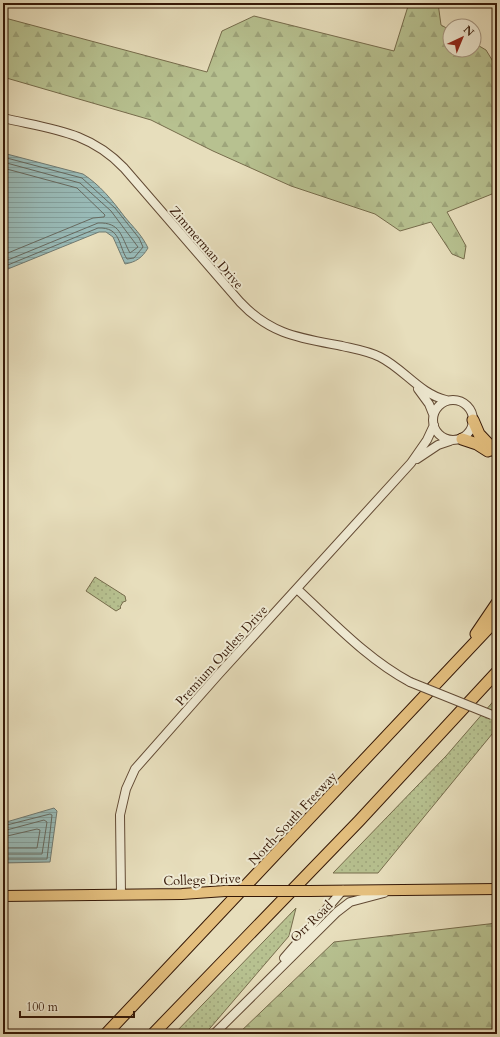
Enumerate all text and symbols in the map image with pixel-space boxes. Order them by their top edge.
north arrow [442,18,482,58]
text: N [460,22,478,40]
street label: Zimmerman Drive [165,202,247,293]
street label: Premium Outlets Drive [172,601,272,710]
street label: North-South Freeway [244,768,341,869]
street label: College Drive [163,870,241,890]
street label: Orr Road [286,897,337,947]
scale bar [20,993,134,1019]
text: 100 m [26,999,59,1015]

